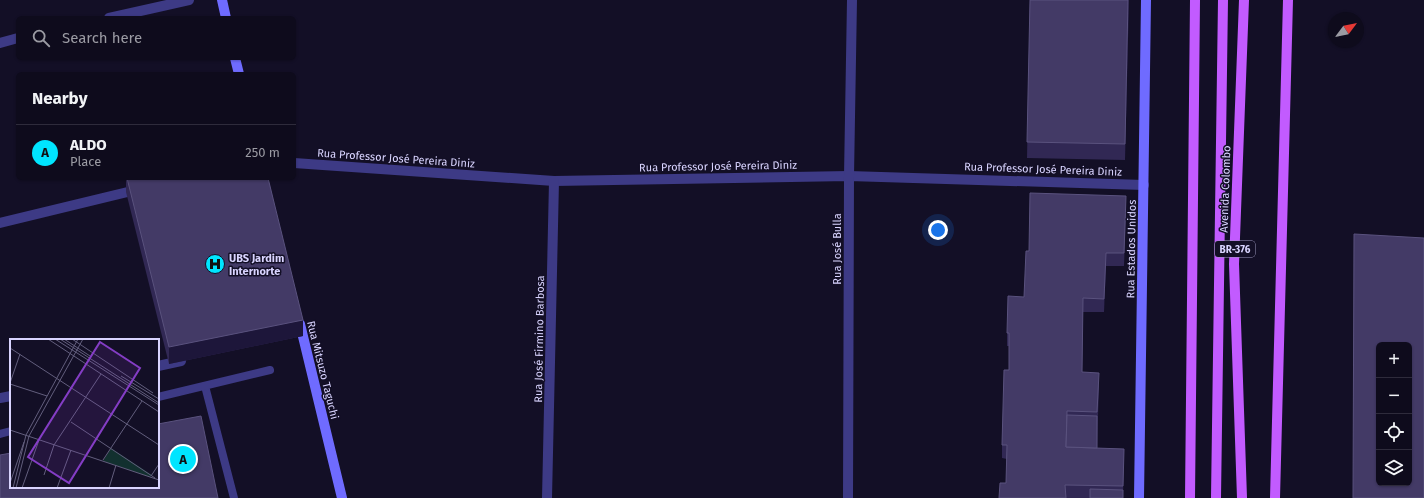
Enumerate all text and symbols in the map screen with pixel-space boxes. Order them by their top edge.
north arrow [1328,12,1364,48]
search box [16,16,296,60]
icon: search [30,27,52,49]
text: Search here [62,29,142,47]
text: Nearby [32,88,87,109]
text: ALDO [70,136,107,154]
text: A [41,145,49,160]
text: 250 m [245,145,280,160]
street label: Avenida Colombo [1217,145,1234,233]
street label: Rua Professor José Pereira Diniz [317,147,475,171]
text: Place [70,154,101,169]
street label: Rua Professor José Pereira Diniz [639,159,797,174]
street label: Rua Professor José Pereira Diniz [964,160,1122,179]
street label: Rua Estados Unidos [1124,199,1139,299]
street label: Rua José Bulla [831,213,844,285]
your location [928,220,948,240]
road number: BR-376 [1215,241,1255,257]
place label: UBS Jardim Internorte [229,252,284,278]
hospital icon: UBS Jardim Internorte [204,253,226,275]
street label: Rua José Firmino Barbosa [532,275,547,403]
street label: Rua Mitsuzo Taguchi [304,320,341,421]
inset map [10,339,159,488]
map controls [1376,342,1412,486]
button: + [1376,342,1412,378]
button: − [1376,378,1412,414]
button: locate [1376,414,1412,450]
pin: A [170,444,196,474]
button: layers [1376,450,1412,486]

